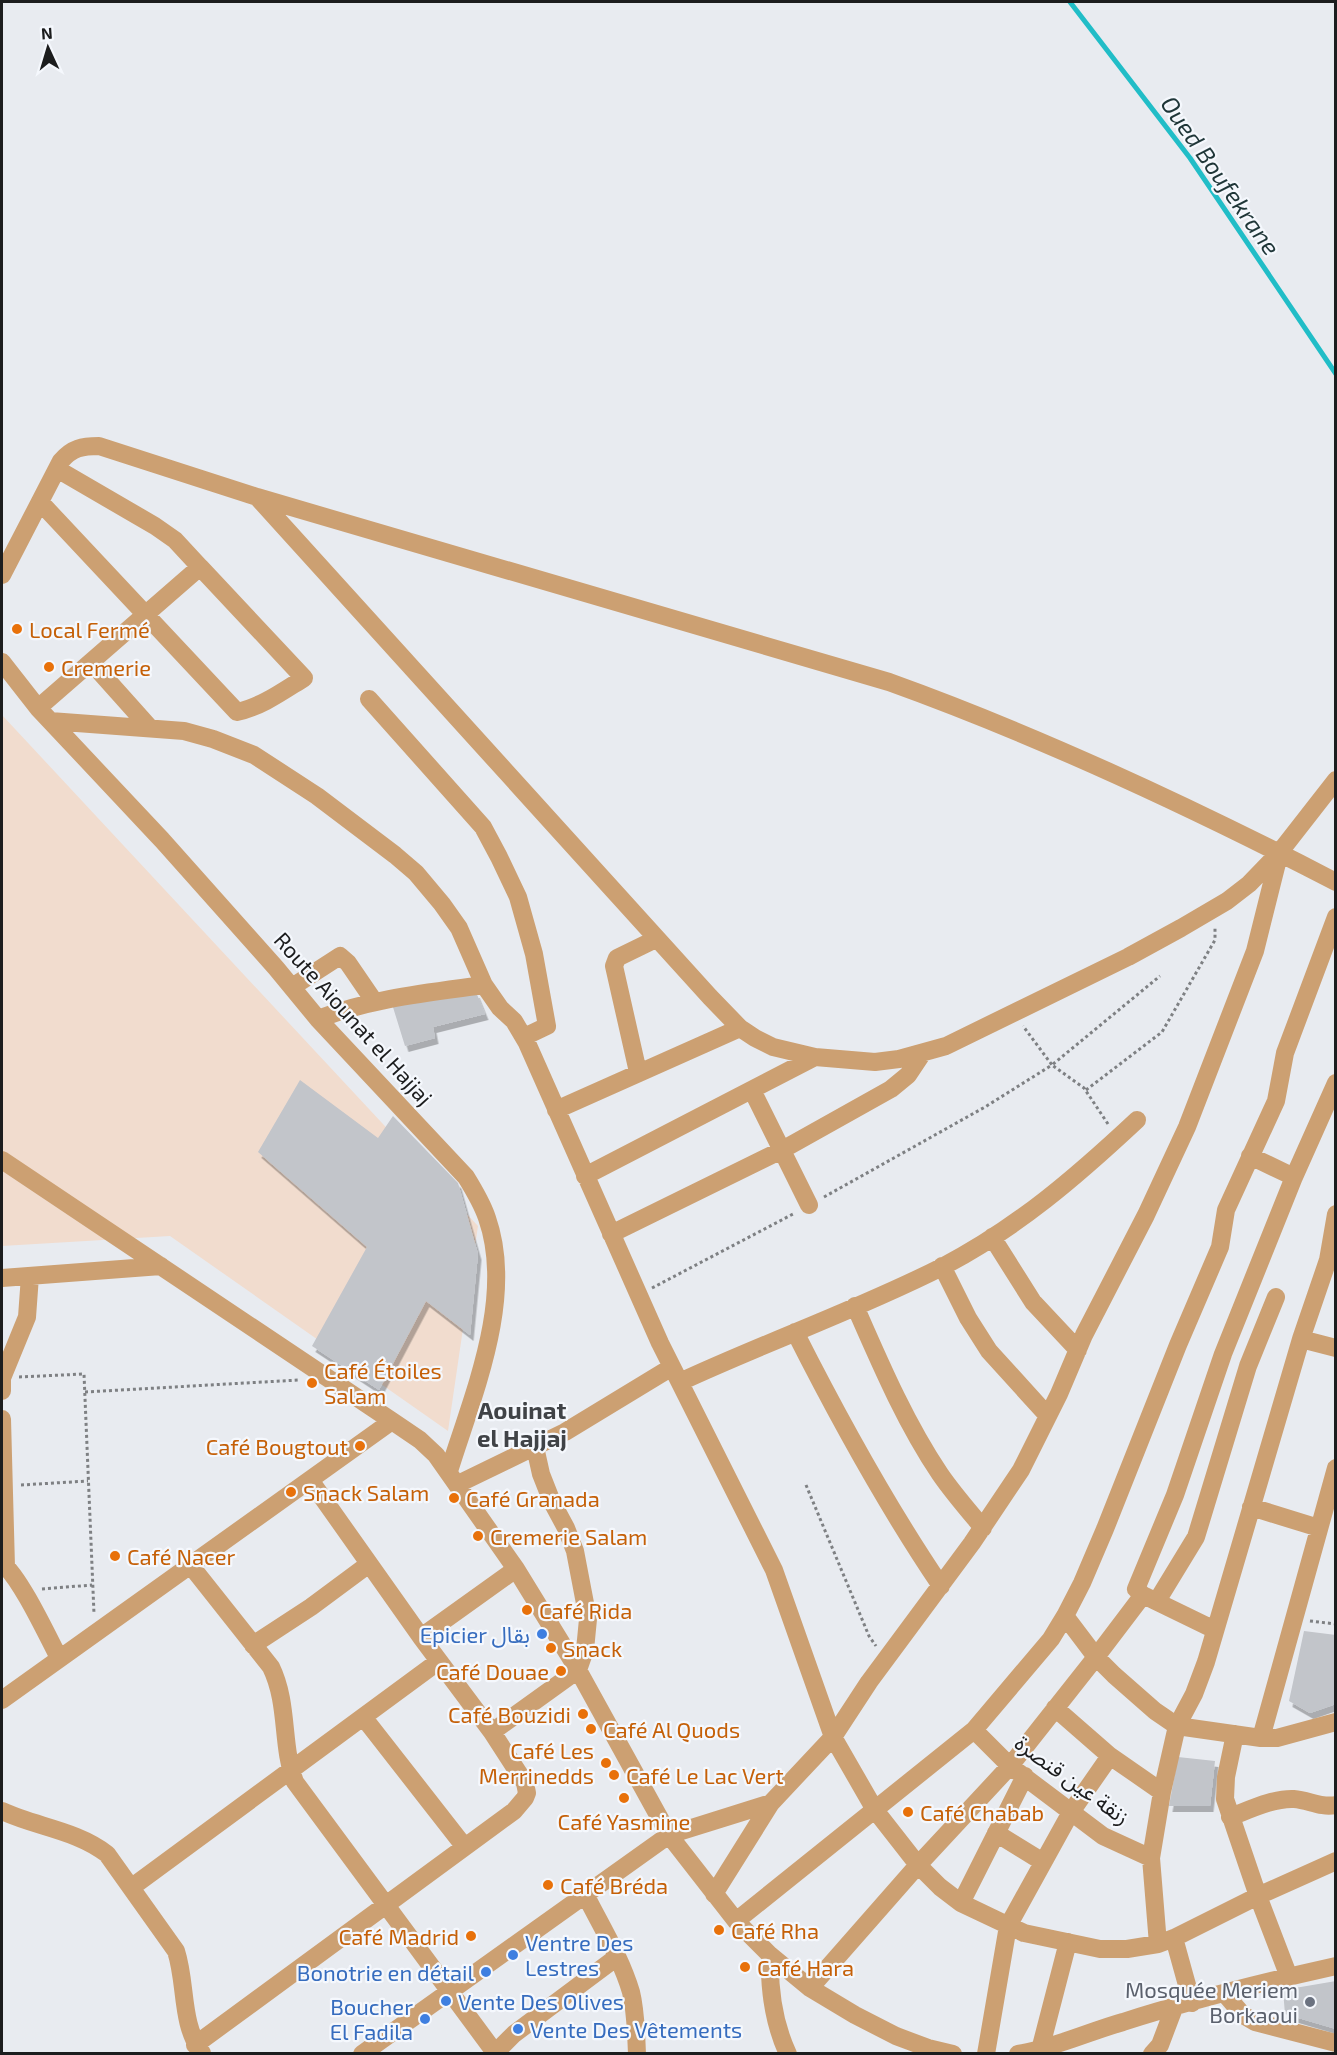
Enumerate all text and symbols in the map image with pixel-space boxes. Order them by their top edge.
north arrow [18,18,78,78]
text: N [40,23,53,42]
water label: Oued Boufekrane [1155,90,1287,260]
place label: Local Fermé [29,616,150,642]
marker: Local Fermé [10,622,24,636]
place label: Cremerie [61,654,151,680]
marker: Cremerie [42,660,56,674]
street label: Route Aiounat el Hajjaj [269,926,438,1110]
place label: Café Étoiles Salam [324,1357,442,1408]
marker: Café Étoiles Salam [305,1376,319,1390]
district label: Aouinat el Hajjaj [477,1395,567,1452]
place label: Café Bougtout [206,1433,348,1459]
marker: Café Bougtout [353,1439,367,1453]
place label: Snack Salam [303,1479,429,1505]
marker: Snack Salam [284,1485,298,1499]
place label: Café Granada [466,1485,600,1511]
marker: Café Granada [447,1491,461,1505]
place label: Cremerie Salam [490,1523,647,1549]
marker: Cremerie Salam [471,1529,485,1543]
place label: Café Nacer [127,1543,236,1569]
marker: Café Nacer [108,1549,122,1563]
place label: Café Rida [539,1597,632,1623]
marker: Café Rida [520,1603,534,1617]
place label: Epicier بقال [420,1621,530,1648]
marker: Epicier بقال [535,1627,549,1641]
place label: Snack [563,1635,622,1661]
marker: Snack [544,1641,558,1655]
place label: Café Douae [436,1658,549,1684]
marker: Café Douae [554,1664,568,1678]
place label: Café Bouzidi [448,1701,571,1727]
marker: Café Bouzidi [576,1707,590,1721]
place label: Café Al Quods [603,1716,740,1743]
marker: Café Al Quods [584,1722,598,1736]
street label: زنقة عين قنصرة [1010,1729,1135,1831]
place label: Café Les Merrinedds [479,1737,594,1788]
marker: Café Les Merrinedds [599,1756,613,1770]
place label: Café Le Lac Vert [626,1762,784,1788]
marker: Café Le Lac Vert [607,1768,621,1782]
marker: Café Yasmine [617,1791,631,1805]
place label: Café Chabab [920,1799,1044,1825]
marker: Café Chabab [901,1805,915,1819]
place label: Café Yasmine [558,1808,690,1834]
place label: Café Bréda [560,1872,668,1898]
marker: Café Bréda [541,1878,555,1892]
place label: Café Rha [731,1917,819,1943]
place label: Café Madrid [339,1923,459,1949]
marker: Café Rha [712,1923,726,1937]
marker: Café Madrid [464,1929,478,1943]
place label: Ventre Des Lestres [525,1929,633,1980]
marker: Ventre Des Lestres [506,1948,520,1962]
place label: Café Hara [757,1954,854,1980]
place label: Bonotrie en détail [297,1959,474,1985]
marker: Café Hara [738,1960,752,1974]
marker: Bonotrie en détail [479,1965,493,1979]
place label: Mosquée Meriem Borkaoui [1125,1976,1298,2027]
place label: Vente Des Olives [458,1988,624,2014]
place label: Boucher El Fadila [330,1993,413,2044]
marker: Vente Des Olives [439,1994,453,2008]
marker: Mosquée Meriem Borkaoui [1303,1995,1317,2009]
marker: Boucher El Fadila [418,2012,432,2026]
place label: Vente Des Vêtements [530,2016,742,2042]
marker: Vente Des Vêtements [511,2022,525,2036]

